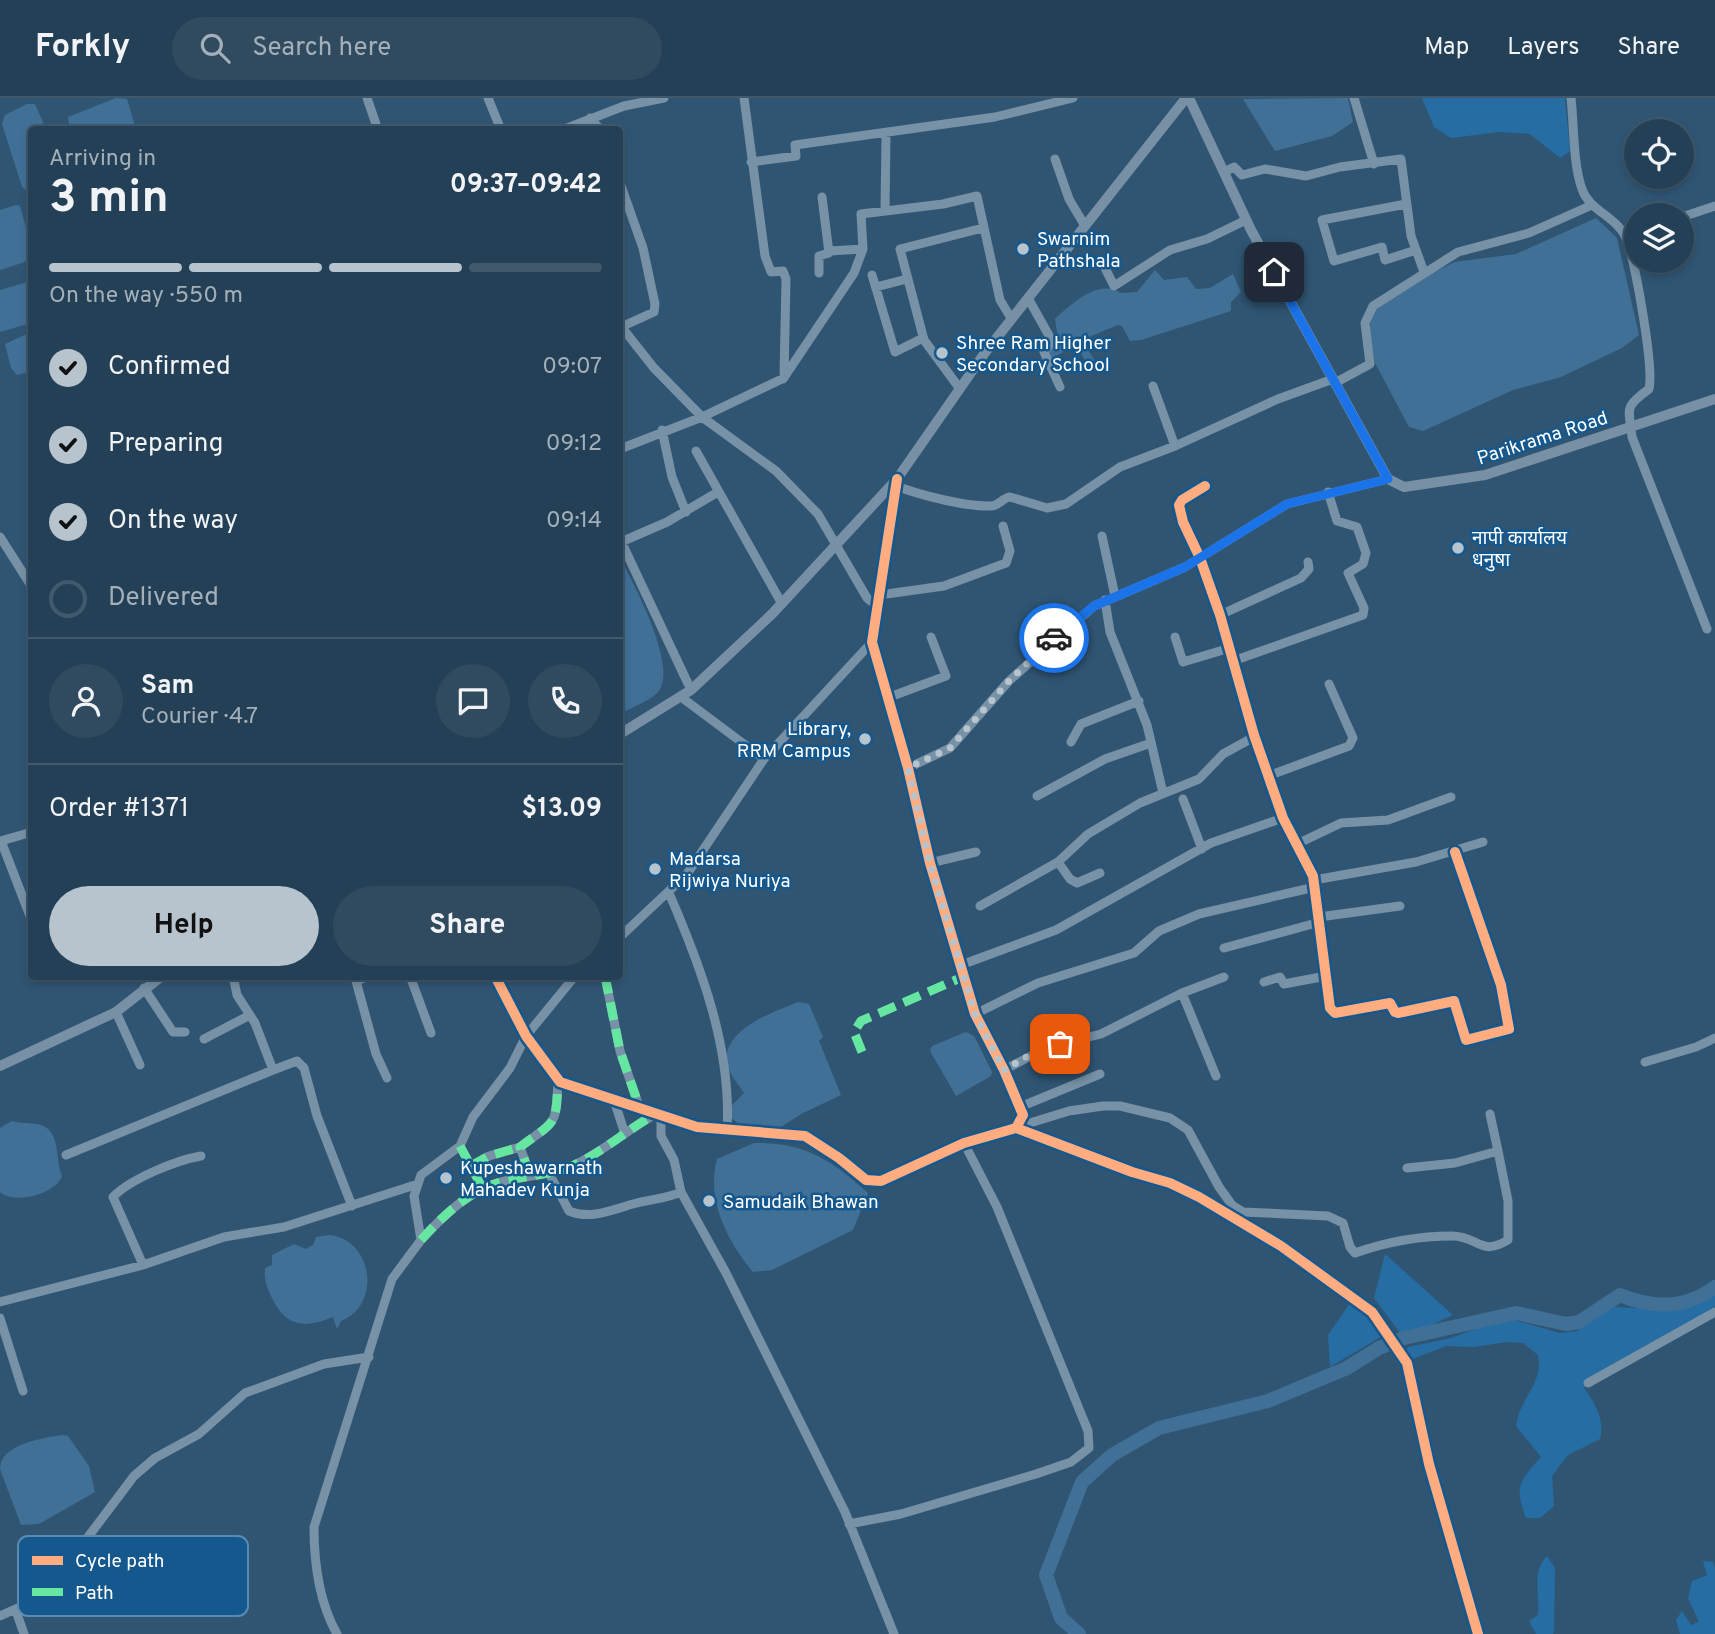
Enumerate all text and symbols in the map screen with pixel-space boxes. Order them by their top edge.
search box [172,17,662,80]
text: Forkly [35,27,130,69]
icon: search [196,29,234,67]
text: Search here [252,32,391,65]
text: Map [1424,33,1469,63]
text: Layers [1507,33,1579,63]
text: Share [1617,33,1680,63]
map controls [1624,119,1694,273]
button: locate [1624,119,1694,189]
text: Arriving in [49,145,156,174]
text: 09:37–09:42 [450,169,602,202]
text: 3 min [49,170,169,229]
button: layers [1624,203,1694,273]
place label: Swarnim Pathshala [1037,228,1120,274]
marker: Swarnim Pathshala [1015,241,1031,257]
pin [1244,242,1304,302]
icon: home [1255,253,1293,291]
text: On the way · 550 m [49,282,243,311]
place label: Shree Ram Higher Secondary School [956,332,1112,378]
marker: Shree Ram Higher Secondary School [934,345,950,361]
icon: check [49,349,87,387]
text: Confirmed [108,351,231,384]
text: 09:07 [542,353,602,382]
street label: Parikrama Road [1474,406,1611,471]
icon: check [49,426,87,464]
text: Preparing [108,428,223,461]
text: 09:12 [546,430,602,459]
icon: check [49,503,87,541]
text: On the way [108,505,238,538]
text: 09:14 [546,507,602,536]
place label: नापी कार्यालय धनुषा [1472,526,1568,573]
marker: नापी कार्यालय धनुषा [1450,540,1466,556]
text: Delivered [108,582,219,615]
courier [1019,603,1089,673]
icon: car [1035,619,1073,657]
button: person [49,664,123,738]
button: chat [436,664,510,738]
button: phone [528,664,602,738]
text: Sam [141,670,194,703]
text: Courier · 4.7 [141,703,258,732]
place label: Library, RRM Campus [737,718,851,764]
marker: Library, RRM Campus [857,731,873,747]
text: Order #1371 [49,793,189,826]
text: $13.09 [522,793,602,826]
place label: Madarsa Rijwiya Nuriya [669,848,790,894]
marker: Madarsa Rijwiya Nuriya [647,861,663,877]
button: Help [49,886,319,966]
button: Share [333,886,602,966]
pin [1030,1014,1090,1074]
icon: bag [1041,1025,1079,1063]
place label: Kupeshawarnath Mahadev Kunja [460,1157,603,1203]
marker: Kupeshawarnath Mahadev Kunja [438,1170,454,1186]
place label: Samudaik Bhawan [723,1191,879,1215]
marker: Samudaik Bhawan [701,1193,717,1209]
legend [18,1536,248,1616]
text: Cycle path [75,1550,164,1574]
text: Path [75,1582,114,1606]

